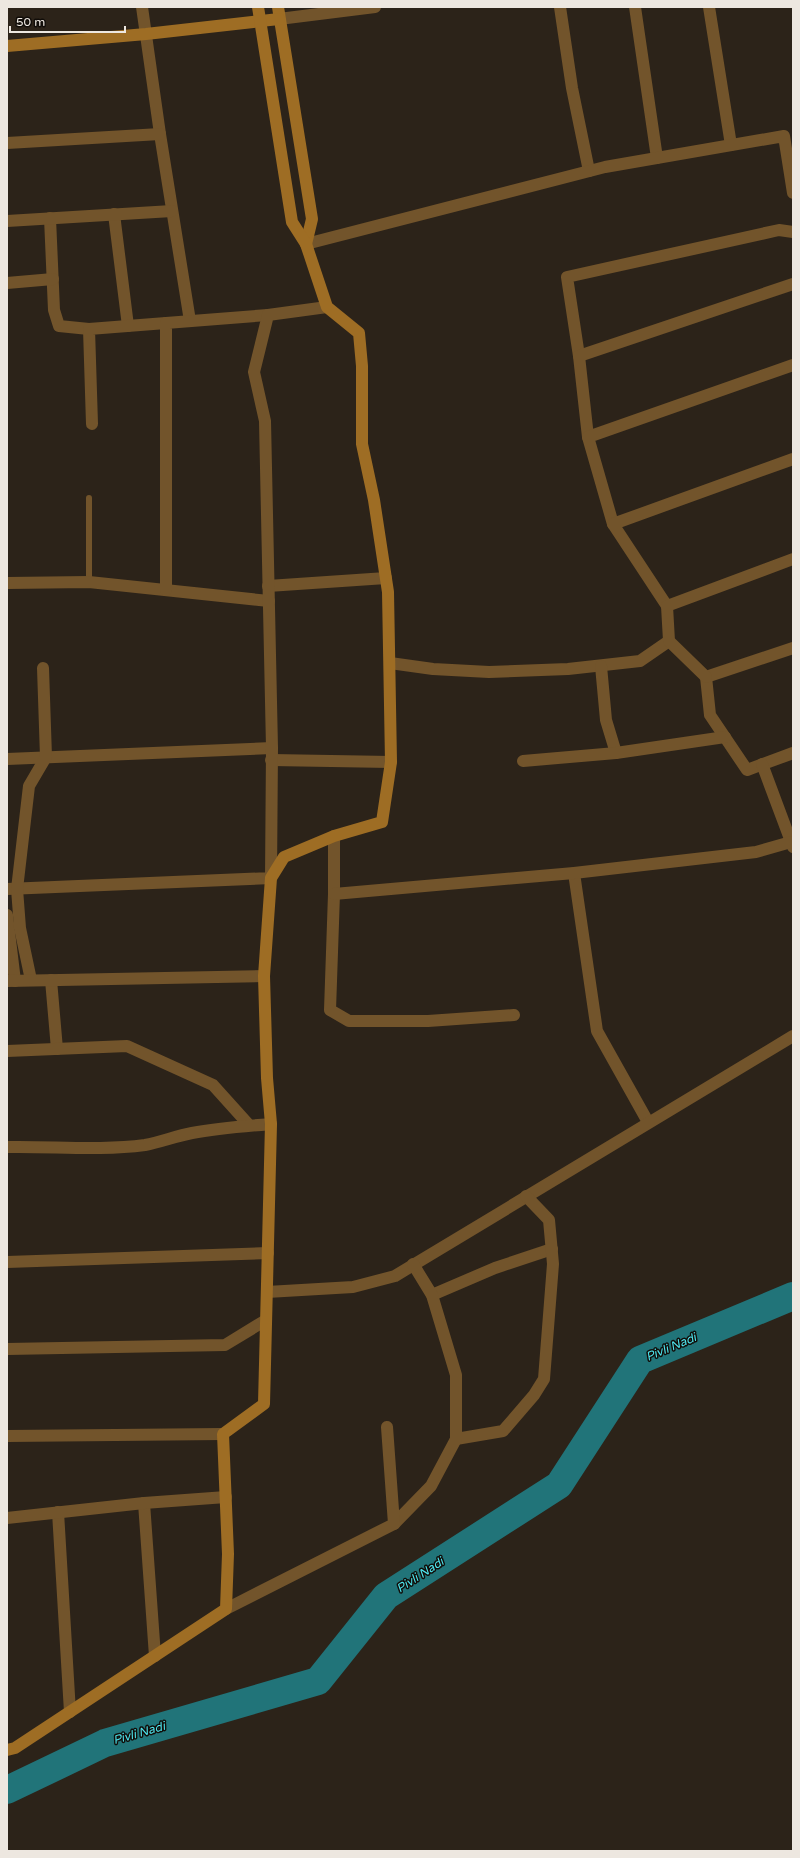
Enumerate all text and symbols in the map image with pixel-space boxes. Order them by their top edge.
scale bar [10,8,125,34]
text: 50 m [16,15,45,29]
water label: Pivli Nadi [644,1329,700,1364]
water label: Pivli Nadi [394,1554,448,1595]
water label: Pivli Nadi [111,1718,169,1747]

